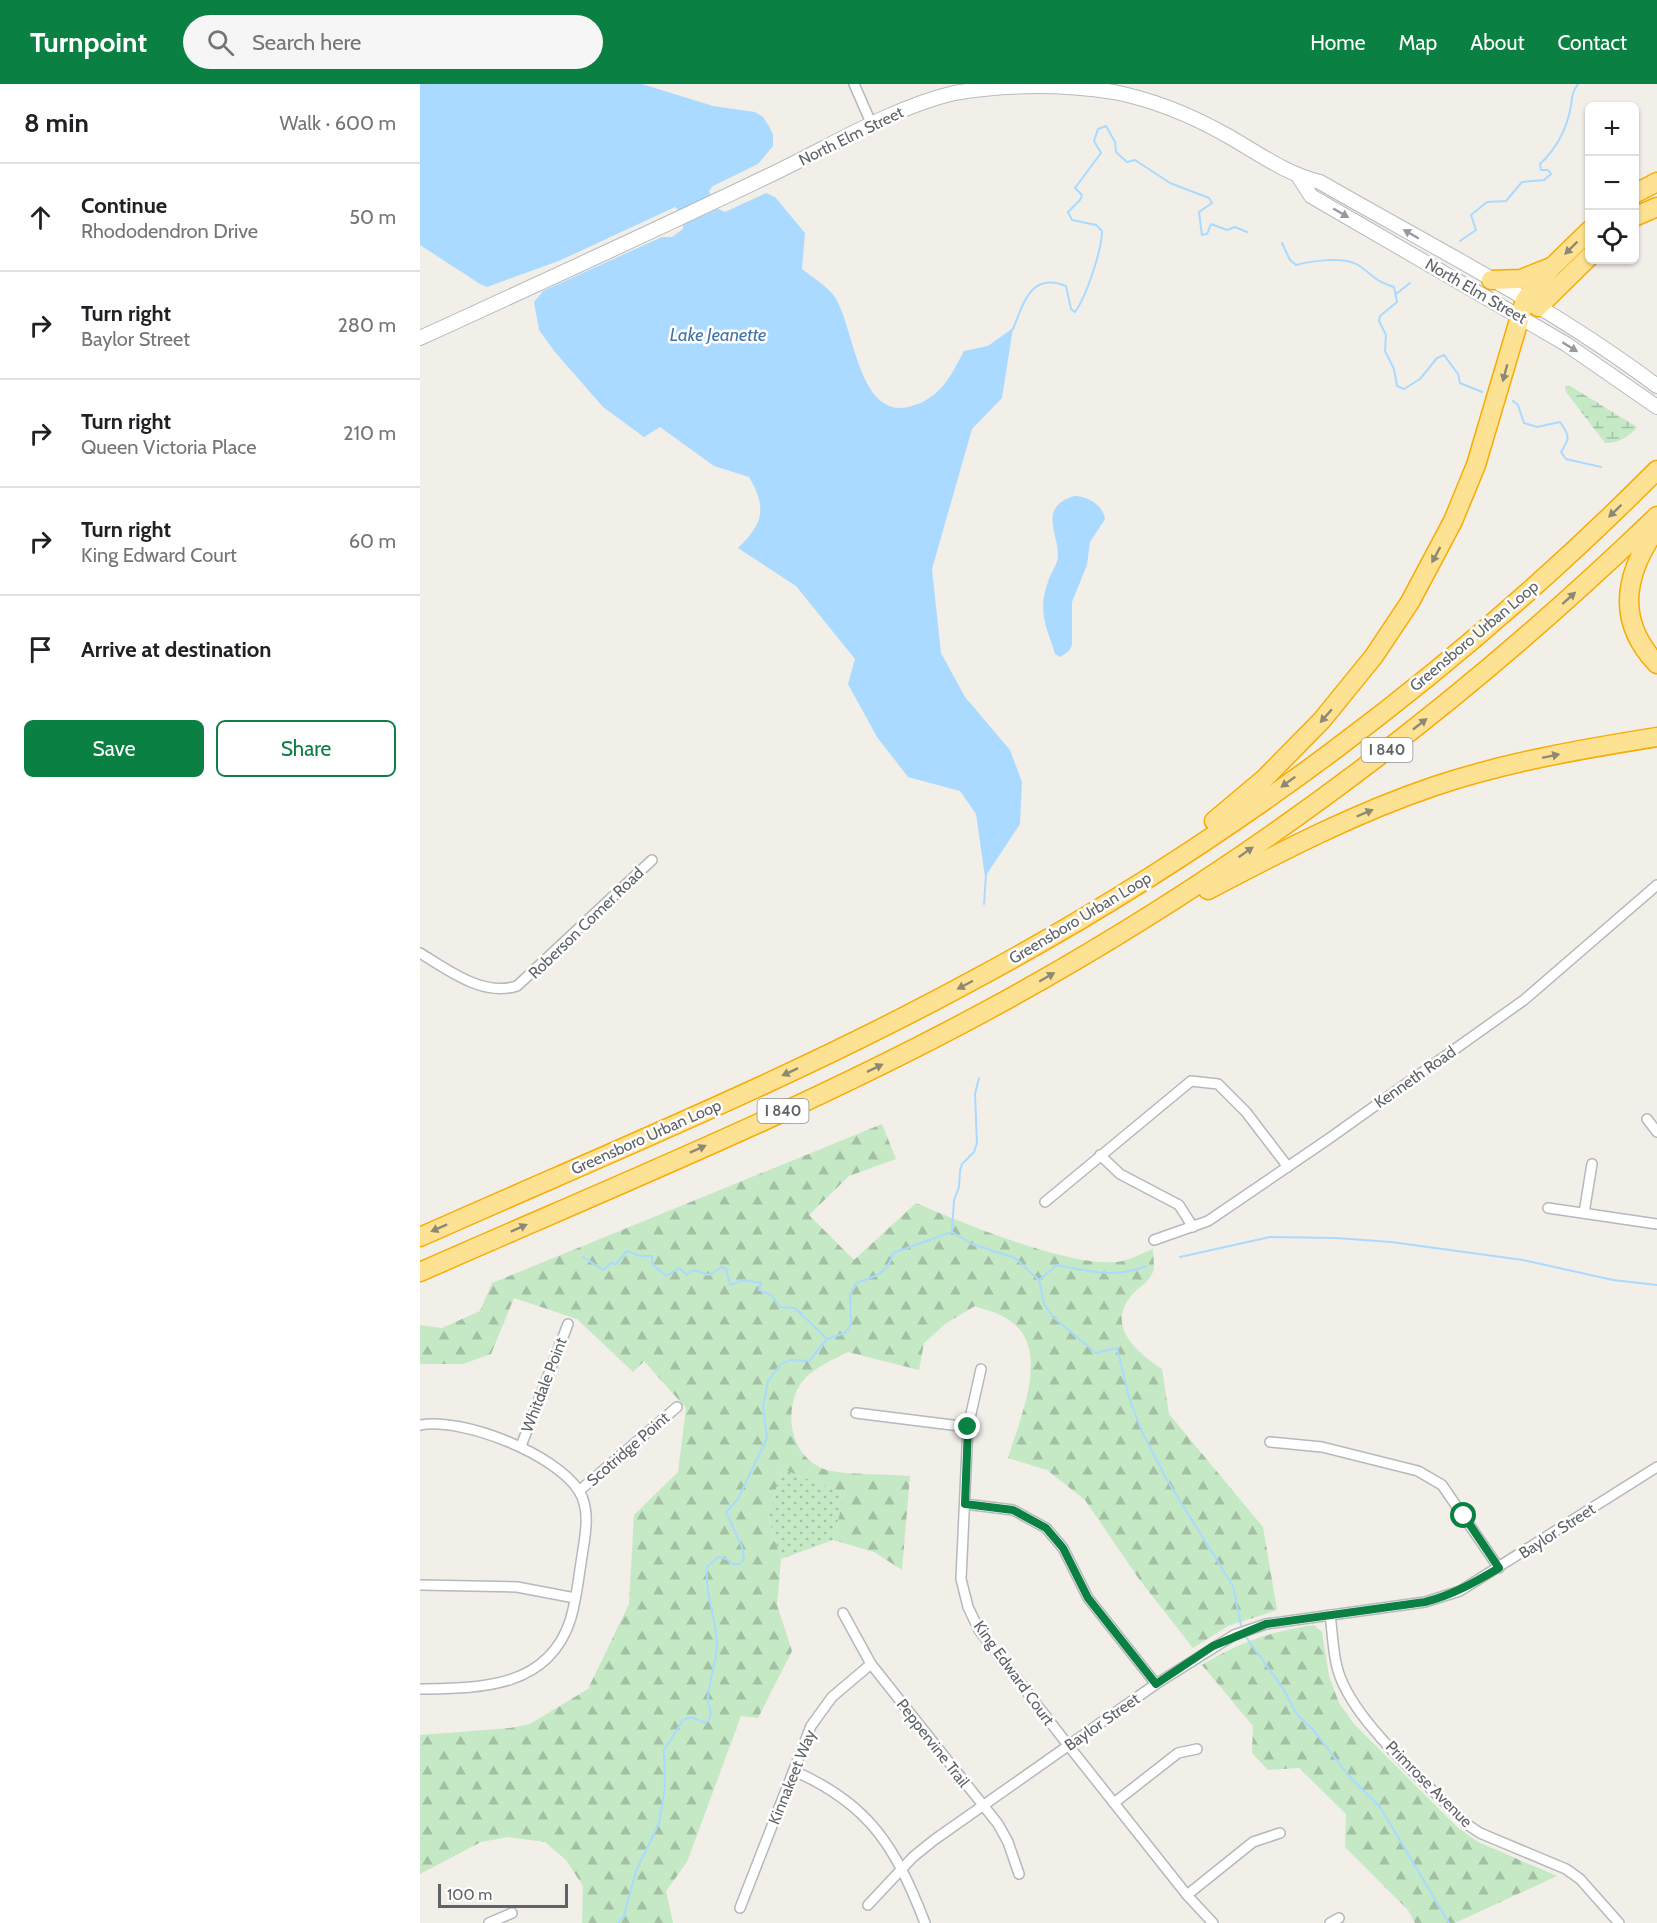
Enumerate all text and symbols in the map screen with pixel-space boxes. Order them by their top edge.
search box [183,15,603,69]
text: Turnpoint [30,25,147,59]
icon: search [204,26,237,59]
text: Search here [252,29,361,56]
text: Home [1310,30,1366,55]
text: Map [1399,30,1437,55]
text: About [1470,30,1524,55]
text: Contact [1557,30,1627,55]
street label: North Elm Street [796,102,907,170]
map controls [1585,102,1639,264]
button: + [1585,102,1639,156]
text: 8 min [24,107,89,139]
text: Walk · 600 m [280,111,396,135]
button: − [1585,156,1639,210]
text: Continue [81,192,167,219]
icon: ahead [24,201,57,234]
text: 50 m [349,205,396,229]
one-way arrow [1333,208,1349,219]
button: locate [1585,210,1639,264]
text: Rhododendron Drive [81,219,258,243]
one-way arrow [1403,229,1419,240]
one-way arrow [1564,241,1578,255]
street label: North Elm Street [1422,254,1531,328]
text: Turn right [81,300,171,327]
icon: right [24,309,57,342]
text: 280 m [337,313,396,337]
water label: Lake Jeanette [670,324,766,346]
text: Baylor Street [81,327,190,351]
one-way arrow [1562,341,1578,352]
one-way arrow [1499,364,1509,382]
text: Turn right [81,408,171,435]
icon: right [24,417,57,450]
text: 210 m [343,421,396,445]
text: Queen Victoria Place [81,435,257,459]
one-way arrow [1608,504,1623,518]
text: Turn right [81,516,171,543]
icon: right [24,525,57,558]
text: 60 m [349,529,396,553]
text: King Edward Court [81,543,237,567]
one-way arrow [1431,547,1441,564]
street label: Greensboro Urban Loop [1406,577,1542,695]
one-way arrow [1561,592,1576,605]
icon: arrive [24,633,57,666]
text: Arrive at destination [81,636,271,663]
one-way arrow [1319,708,1333,723]
one-way arrow [1412,718,1428,731]
button: Save [24,720,204,777]
button: Share [216,720,396,777]
road number: I 840 [1362,738,1412,762]
one-way arrow [1541,750,1560,760]
one-way arrow [1281,776,1297,788]
one-way arrow [1356,808,1374,818]
one-way arrow [1238,847,1254,858]
street label: Roberson Comer Road [525,863,647,983]
street label: Greensboro Urban Loop [1006,868,1154,968]
one-way arrow [1039,971,1055,982]
one-way arrow [957,980,974,990]
street label: Kenneth Road [1371,1042,1459,1112]
one-way arrow [866,1064,884,1074]
one-way arrow [781,1068,799,1078]
street label: Greensboro Urban Loop [568,1095,724,1179]
road number: I 840 [758,1099,808,1123]
one-way arrow [689,1145,706,1154]
one-way arrow [430,1223,448,1233]
one-way arrow [511,1224,528,1233]
street label: Whitdale Point [517,1334,571,1435]
street label: Scotridge Point [583,1408,674,1490]
route end [954,1413,980,1439]
street label: Baylor Street [1515,1499,1599,1563]
route start [1450,1502,1476,1528]
street label: King Edward Court [970,1617,1059,1729]
street label: Baylor Street [1061,1689,1144,1755]
street label: Peppervine Trail [893,1695,974,1791]
street label: Kinnakeet Way [764,1727,820,1827]
street label: Primrose Avenue [1382,1737,1476,1831]
scale bar [438,1881,568,1908]
text: 100 m [447,1885,492,1904]

